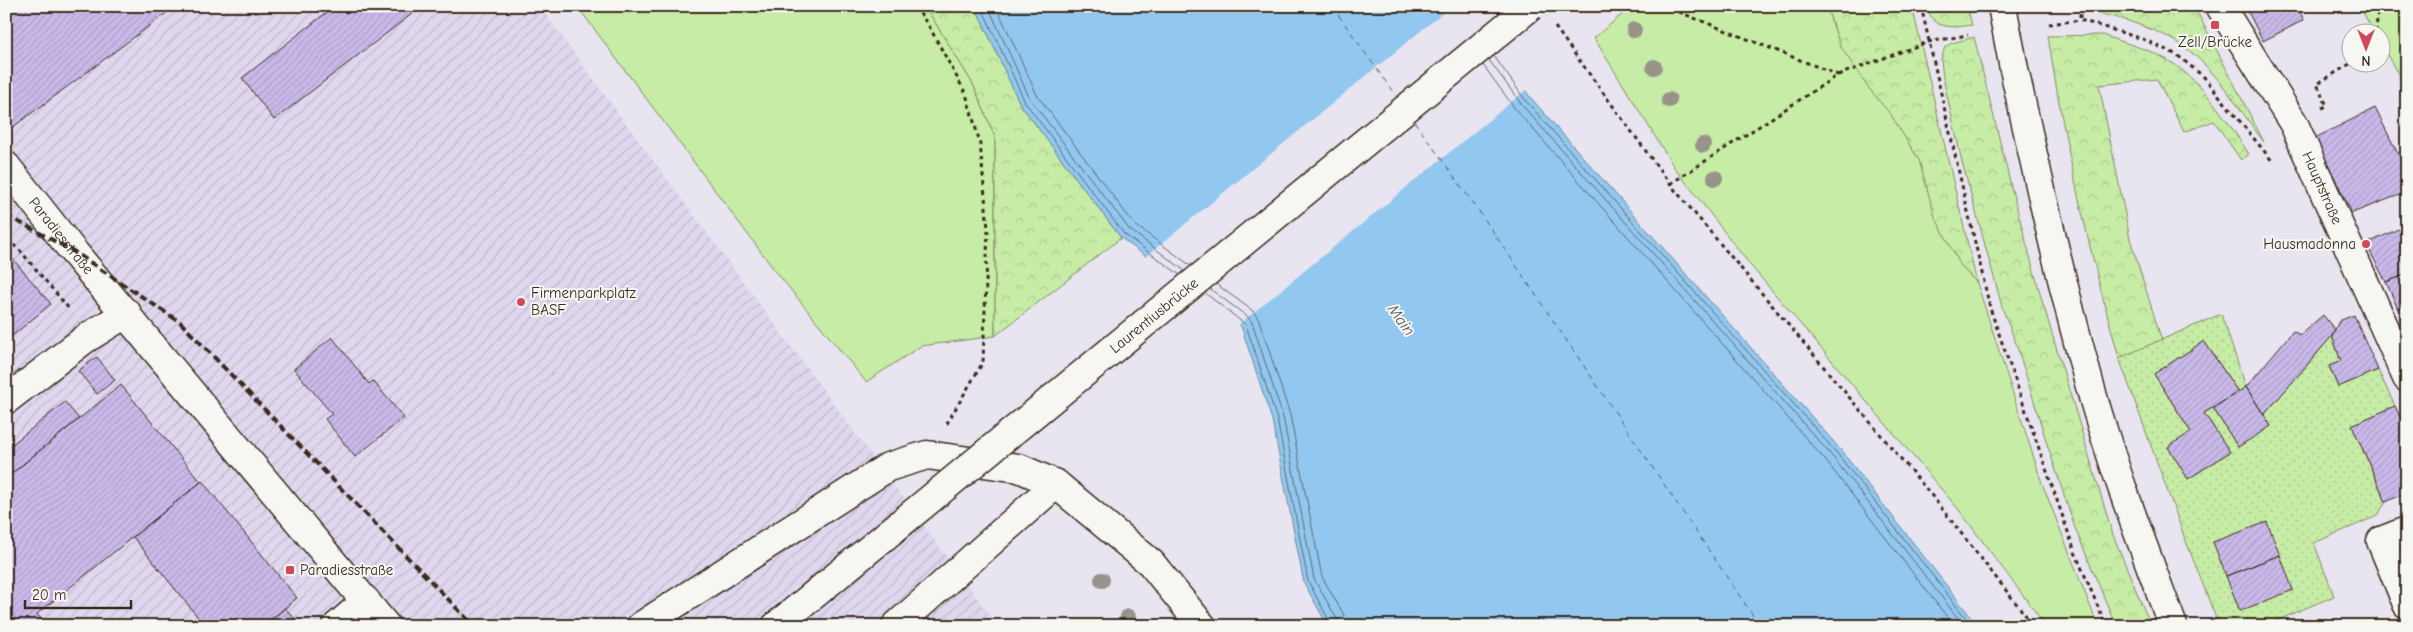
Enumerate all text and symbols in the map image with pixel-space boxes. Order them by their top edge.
marker: Zell/Brücke [2209,19,2221,31]
north arrow [2340,22,2390,72]
place label: Zell/Brücke [2178,33,2252,51]
text: N [2361,52,2371,69]
street label: Hauptstraße [2298,148,2347,227]
street label: Paradiesstraße [25,194,98,278]
place label: Hausmadonna [2263,235,2356,253]
marker: Hausmadonna [2360,238,2372,250]
street label: Laurentiusbrücke [1106,274,1202,357]
place label: Firmenparkplatz BASF [531,284,636,319]
marker: Firmenparkplatz BASF [515,296,527,308]
water label: Main [1383,300,1418,339]
place label: Paradiesstraße [300,561,394,579]
marker: Paradiesstraße [284,564,296,576]
scale bar [25,577,131,609]
text: 20 m [32,586,66,604]

